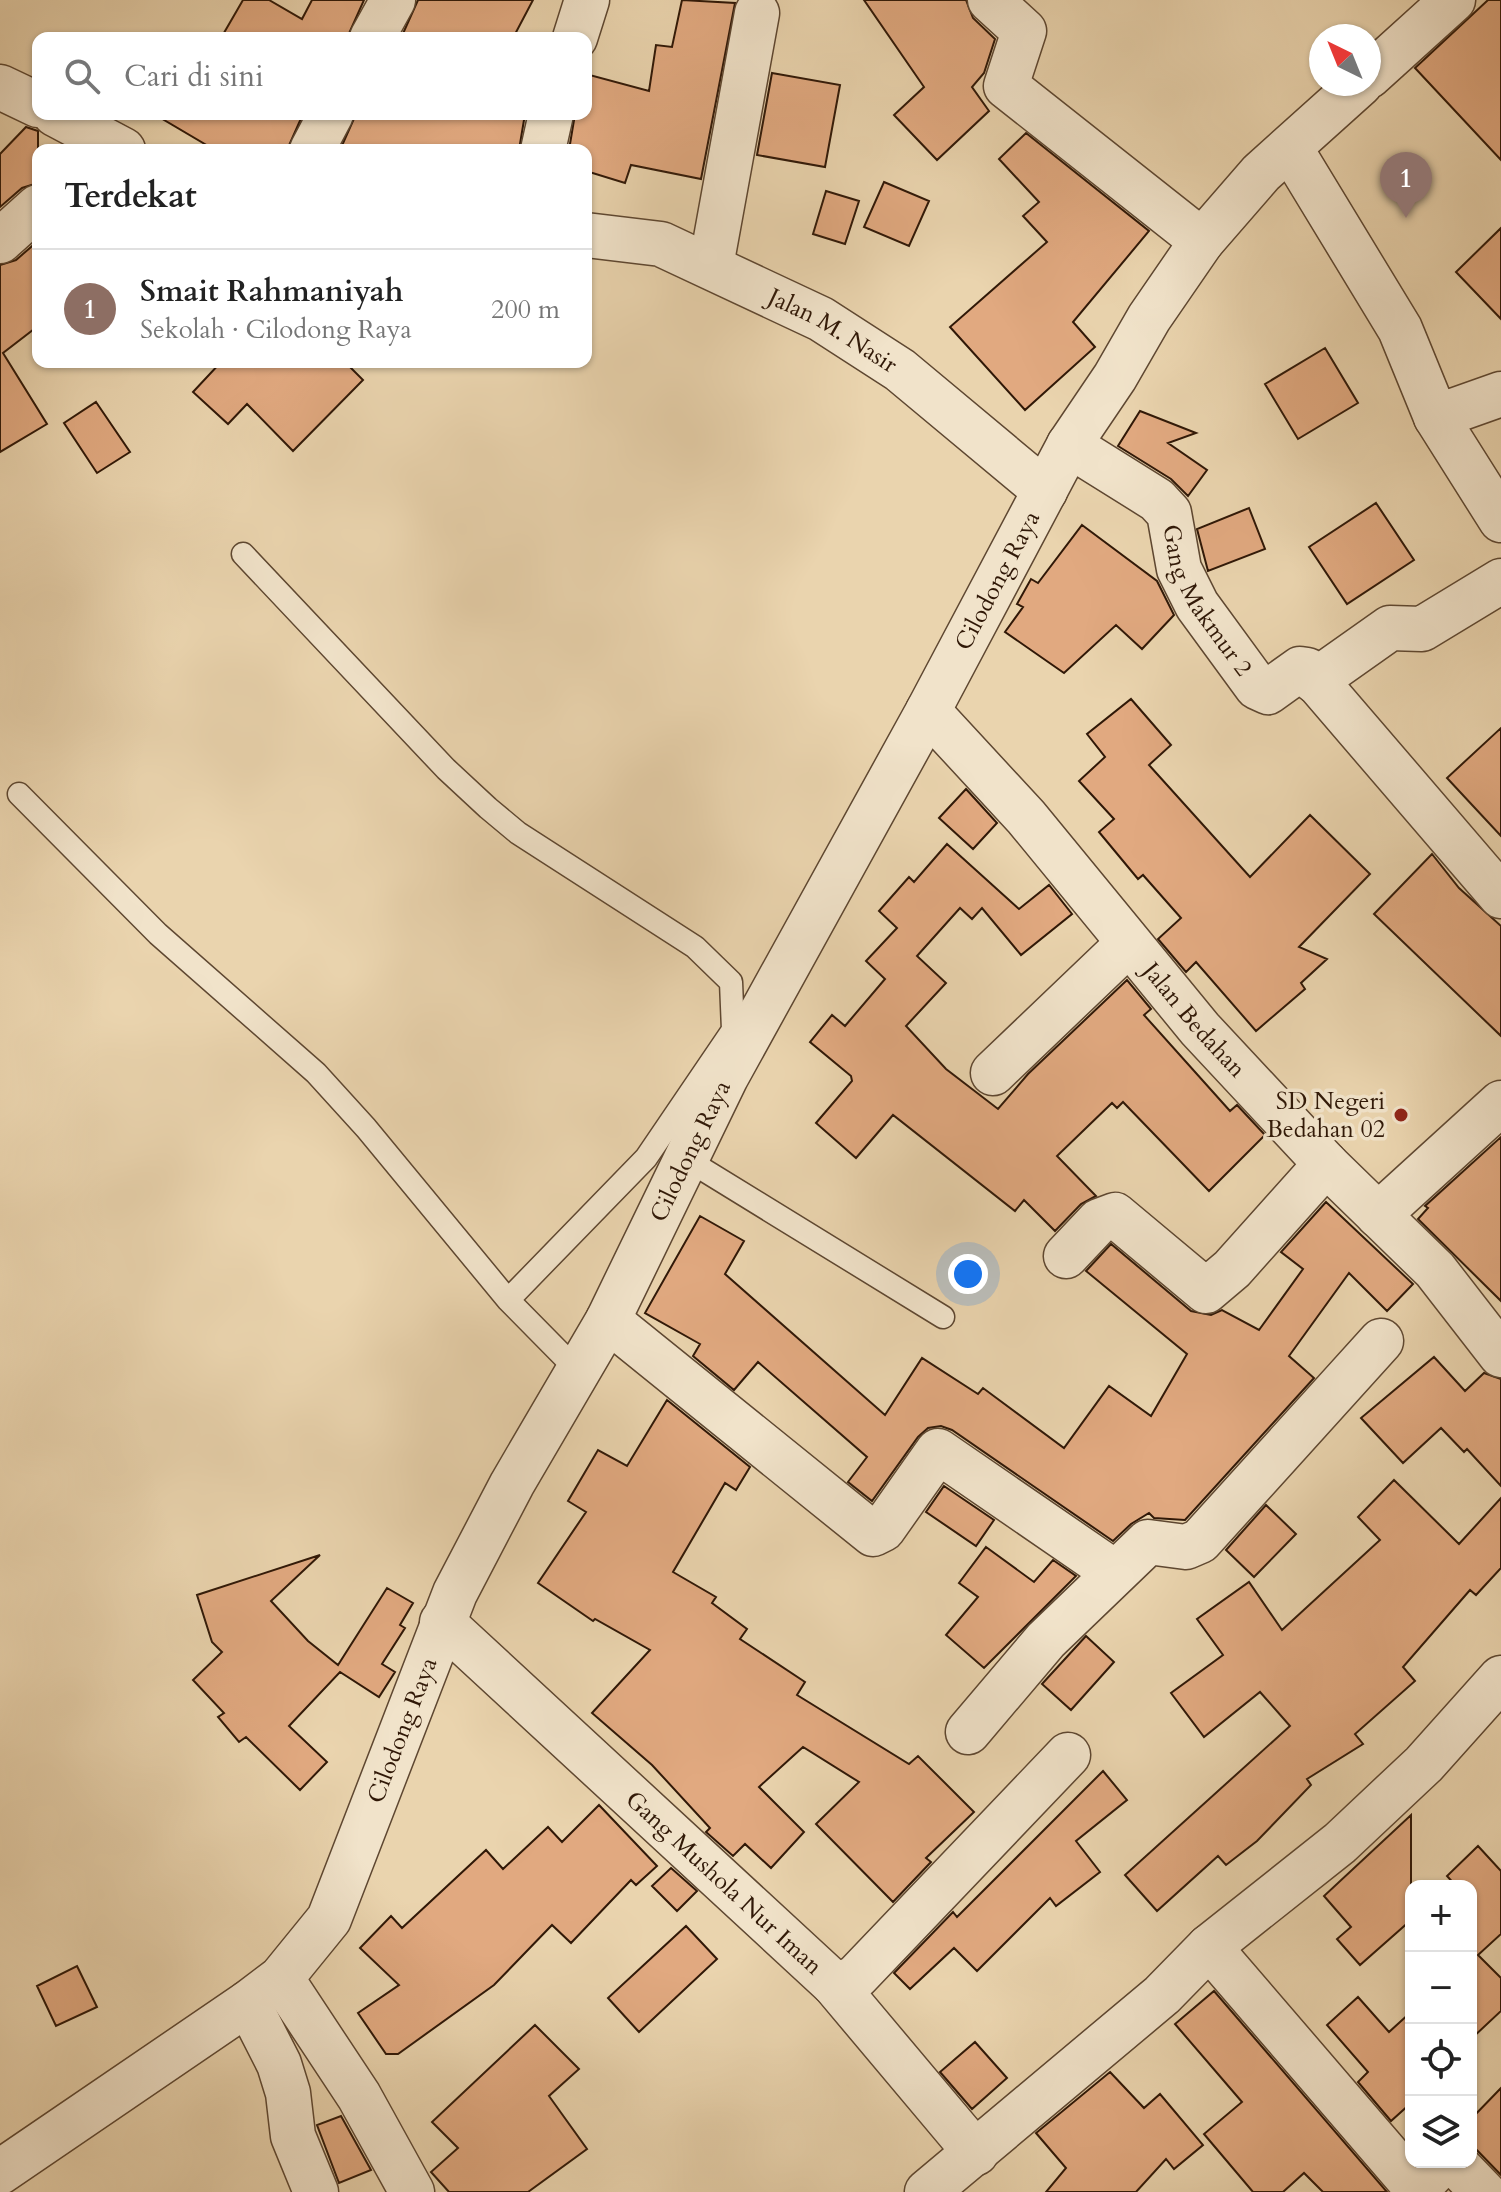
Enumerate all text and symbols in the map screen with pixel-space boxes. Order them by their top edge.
north arrow [1309,24,1381,96]
search box [32,32,592,120]
icon: search [60,54,104,98]
text: Cari di sini [124,56,264,97]
pin: 1 [1380,152,1432,218]
text: Terdekat [64,173,197,219]
text: Smait Rahmaniyah [140,271,403,312]
street label: Jalan M. Nasir [760,279,904,381]
text: 1 [83,292,97,327]
text: 200 m [491,292,560,327]
text: Sekolah · Cilodong Raya [140,312,412,347]
street label: Cilodong Raya [947,504,1048,656]
street label: Gang Makmur 2 [1155,522,1260,683]
street label: Jalan Bedahan [1133,953,1254,1085]
street label: Cilodong Raya [642,1074,739,1227]
place label: SD Negeri Bedahan 02 [1266,1085,1385,1146]
marker: SD Negeri Bedahan 02 [1392,1106,1410,1124]
your location [948,1254,988,1294]
street label: Cilodong Raya [359,1652,445,1808]
street label: Gang Mushola Nur Iman [618,1783,830,1982]
map controls [1405,1880,1477,2168]
button: + [1405,1880,1477,1952]
button: − [1405,1952,1477,2024]
button: locate [1405,2024,1477,2096]
button: layers [1405,2096,1477,2168]

